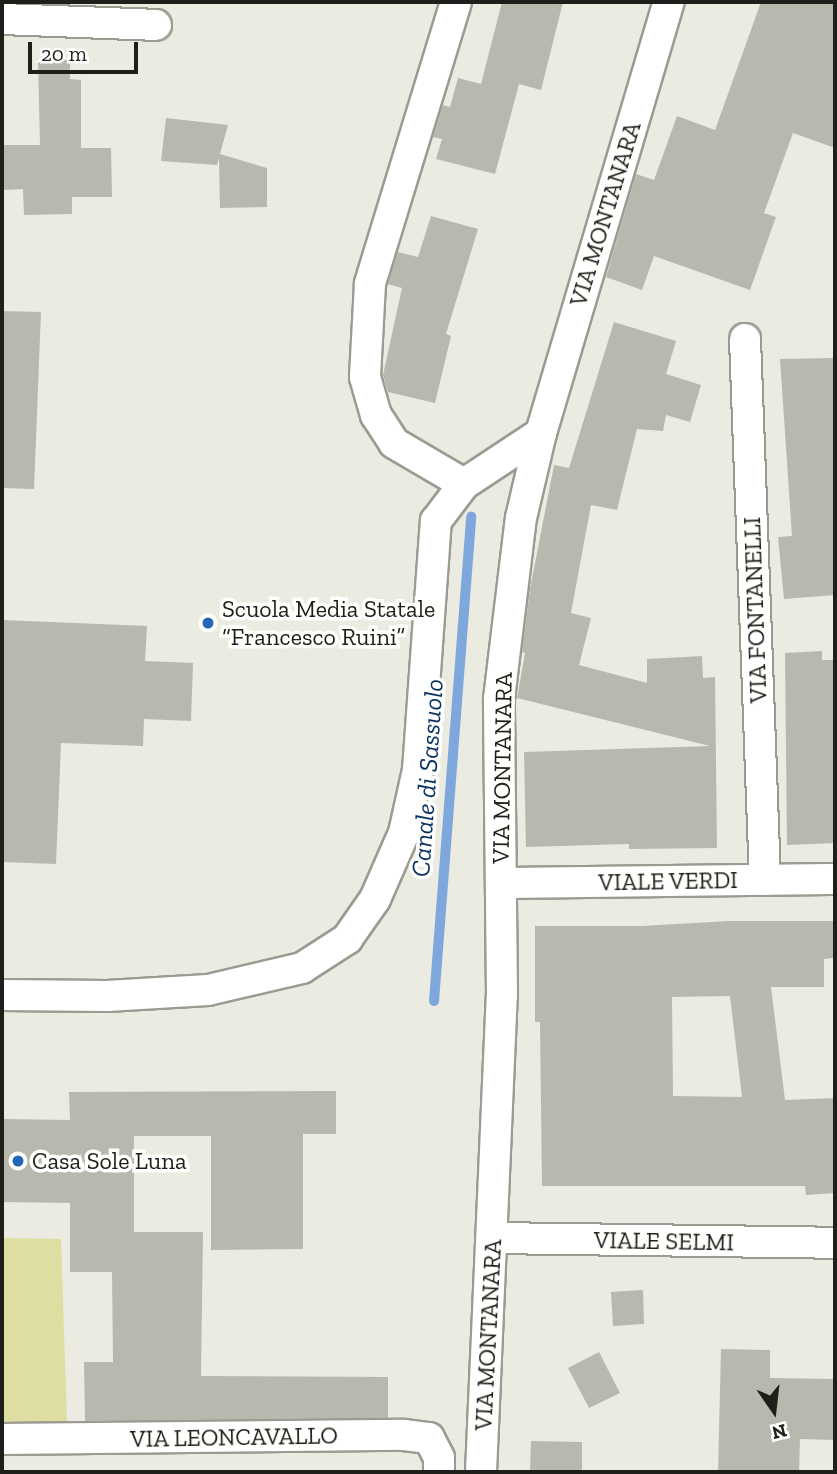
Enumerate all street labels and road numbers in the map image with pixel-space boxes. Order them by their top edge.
street label: VIA MONTANARA [563,118,647,310]
street label: VIA FONTANELLI [737,516,773,704]
street label: VIA MONTANARA [486,672,518,864]
street label: VIALE VERDI [598,865,738,897]
street label: VIALE SELMI [594,1225,734,1257]
street label: VIA MONTANARA [469,1238,507,1432]
street label: VIA LEONCAVALLO [129,1421,339,1453]

